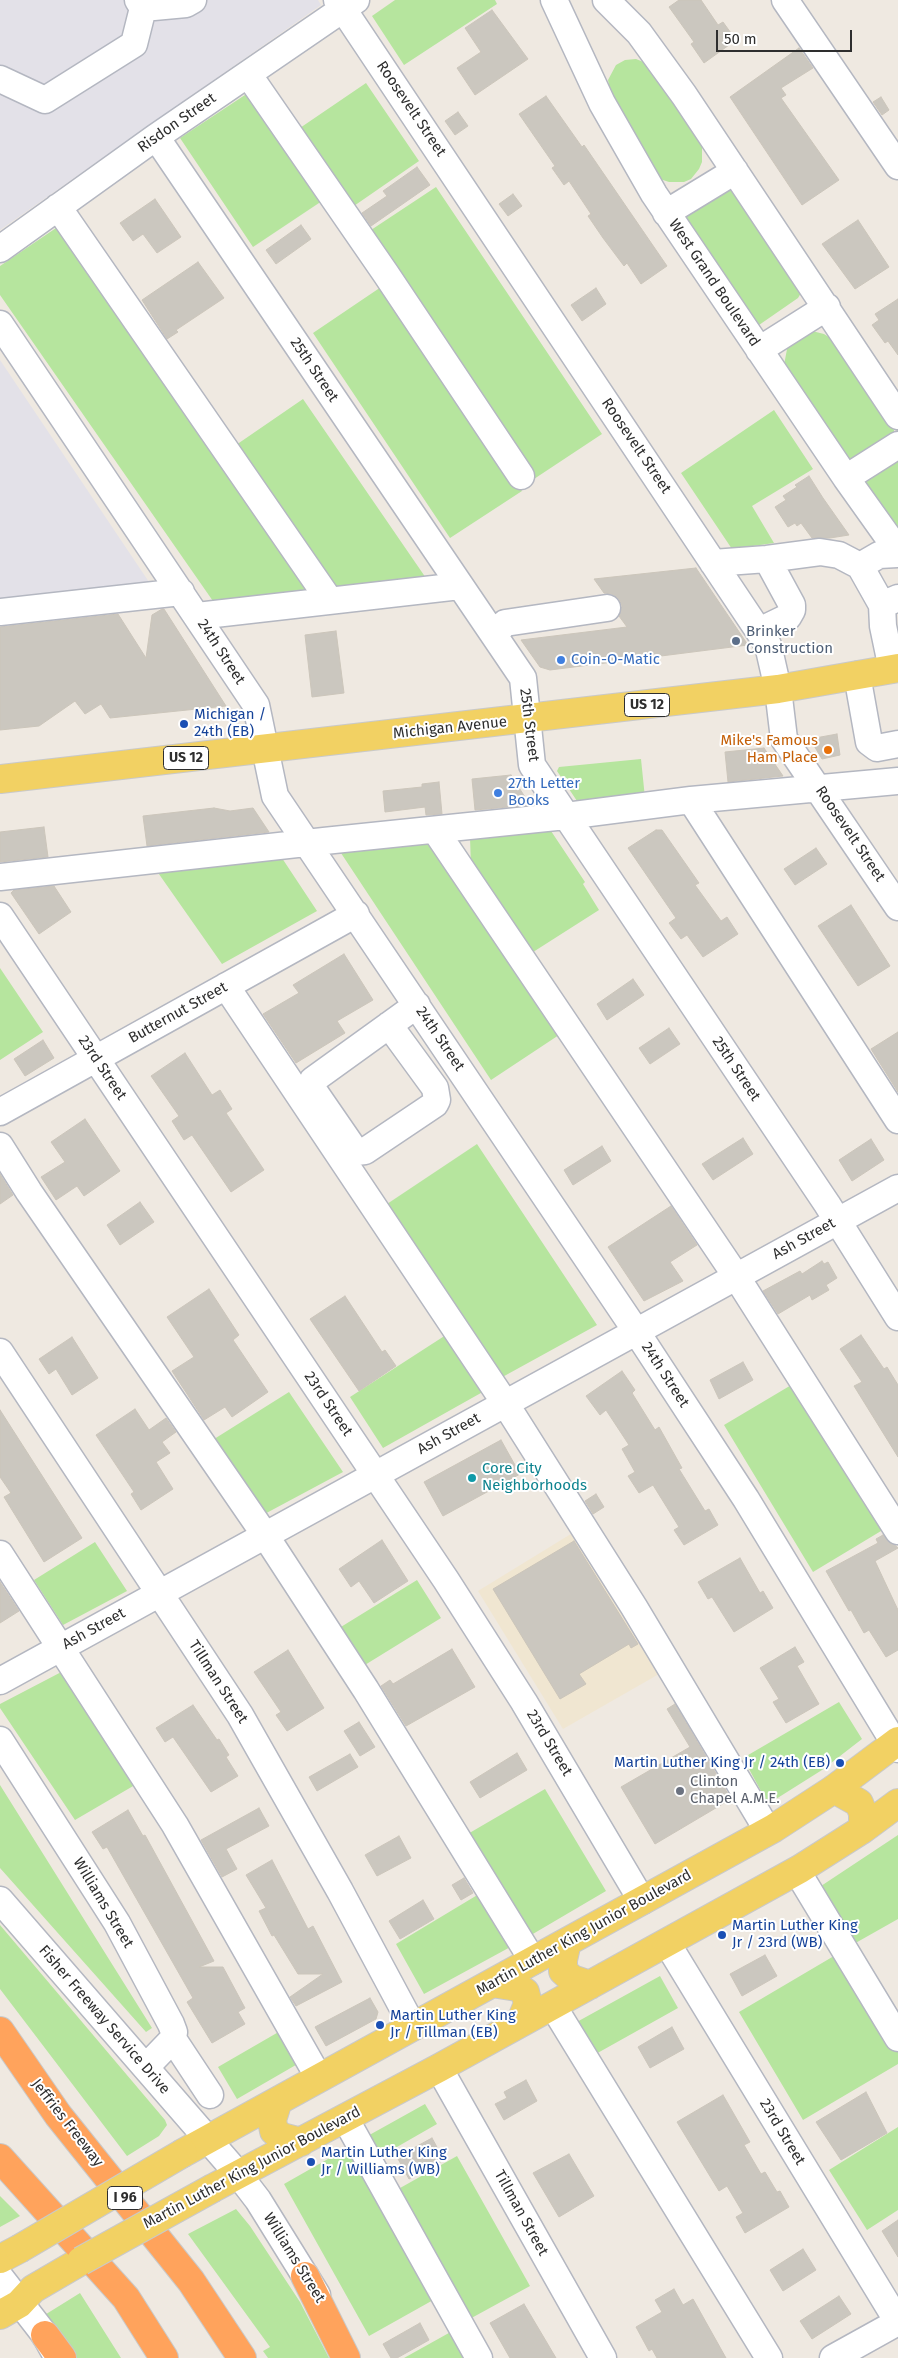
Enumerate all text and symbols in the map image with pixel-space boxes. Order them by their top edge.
scale bar [718,20,854,52]
text: 50 m [724,30,757,48]
street label: Roosevelt Street [372,58,450,160]
street label: Risdon Street [134,89,220,157]
street label: West Grand Boulevard [665,216,763,350]
street label: 25th Street [286,334,342,406]
street label: Roosevelt Street [597,395,675,497]
street label: 24th Street [193,616,249,688]
place label: Brinker Construction [746,623,833,658]
marker: Brinker Construction [730,635,742,647]
place label: Coin-O-Matic [571,651,660,669]
marker: Coin-O-Matic [555,654,567,666]
street label: 25th Street [516,687,542,763]
road number: US 12 [624,694,670,716]
place label: Michigan / 24th (EB) [194,706,266,741]
street label: Michigan Avenue [392,713,508,743]
marker: Michigan / 24th (EB) [178,718,190,730]
place label: Mike's Famous Ham Place [720,732,818,767]
marker: Mike's Famous Ham Place [822,744,834,756]
road number: US 12 [164,746,208,770]
place label: 27th Letter Books [508,775,580,810]
street label: Roosevelt Street [811,783,889,885]
marker: 27th Letter Books [492,787,504,799]
street label: Butternut Street [126,978,230,1048]
street label: 24th Street [412,1003,468,1075]
street label: 23rd Street [74,1032,130,1104]
street label: 25th Street [708,1033,764,1105]
street label: Ash Street [769,1214,839,1264]
street label: 24th Street [637,1339,693,1411]
street label: 23rd Street [300,1368,356,1440]
street label: Ash Street [414,1409,484,1459]
place label: Core City Neighborhoods [482,1460,587,1495]
marker: Core City Neighborhoods [466,1472,478,1484]
street label: Ash Street [59,1604,129,1654]
street label: Tillman Street [185,1637,251,1727]
street label: 23rd Street [522,1707,576,1779]
place label: Martin Luther King Jr / 24th (EB) [614,1754,830,1772]
marker: Martin Luther King Jr / 24th (EB) [834,1757,846,1769]
place label: Clinton Chapel A.M.E. [690,1773,780,1808]
marker: Clinton Chapel A.M.E. [674,1785,686,1797]
street label: Williams Street [69,1855,137,1951]
street label: Martin Luther King Junior Boulevard [473,1866,695,2000]
place label: Martin Luther King Jr / 23rd (WB) [732,1917,858,1952]
marker: Martin Luther King Jr / 23rd (WB) [716,1929,728,1941]
street label: Fisher Freeway Service Drive [35,1942,173,2098]
place label: Martin Luther King Jr / Tillman (EB) [390,2007,516,2042]
marker: Martin Luther King Jr / Tillman (EB) [374,2019,386,2031]
street label: Jeffries Freeway [27,2076,107,2170]
street label: 23rd Street [755,2096,809,2168]
street label: Martin Luther King Junior Boulevard [140,2103,364,2233]
place label: Martin Luther King Jr / Williams (WB) [321,2144,447,2179]
marker: Martin Luther King Jr / Williams (WB) [305,2156,317,2168]
street label: Tillman Street [490,2167,552,2259]
road number: I 96 [108,2186,142,2210]
street label: Williams Street [259,2210,329,2306]

